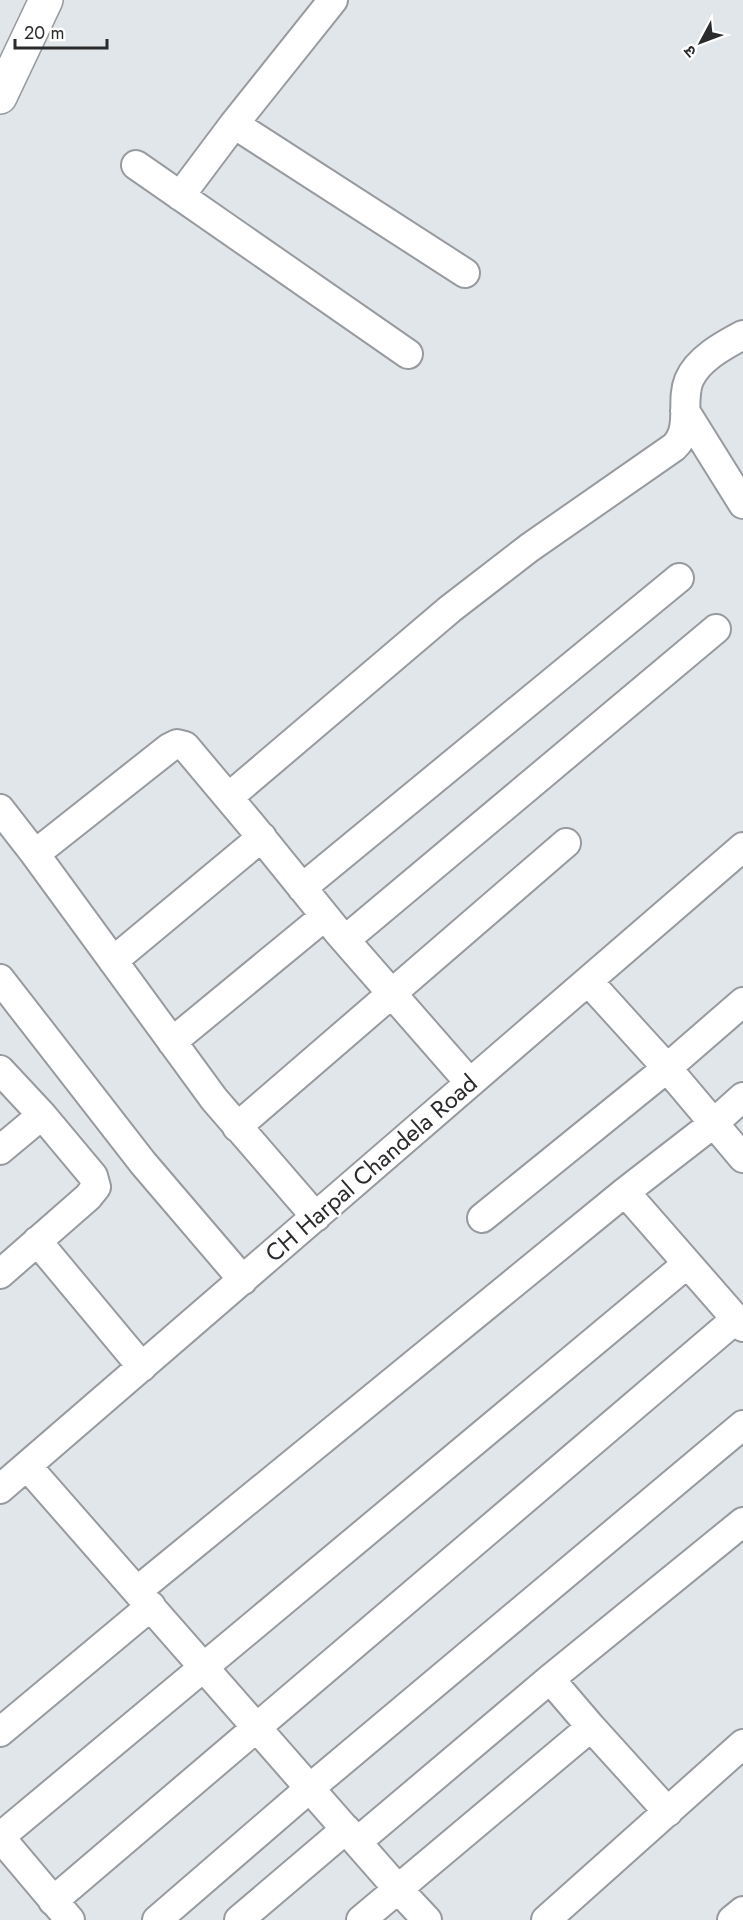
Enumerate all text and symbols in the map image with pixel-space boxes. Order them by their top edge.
scale bar [15,12,106,50]
north arrow [671,12,731,72]
text: 20 m [24,20,64,46]
text: उ [678,40,702,63]
street label: CH Harpal Chandela Road [257,1066,485,1270]

